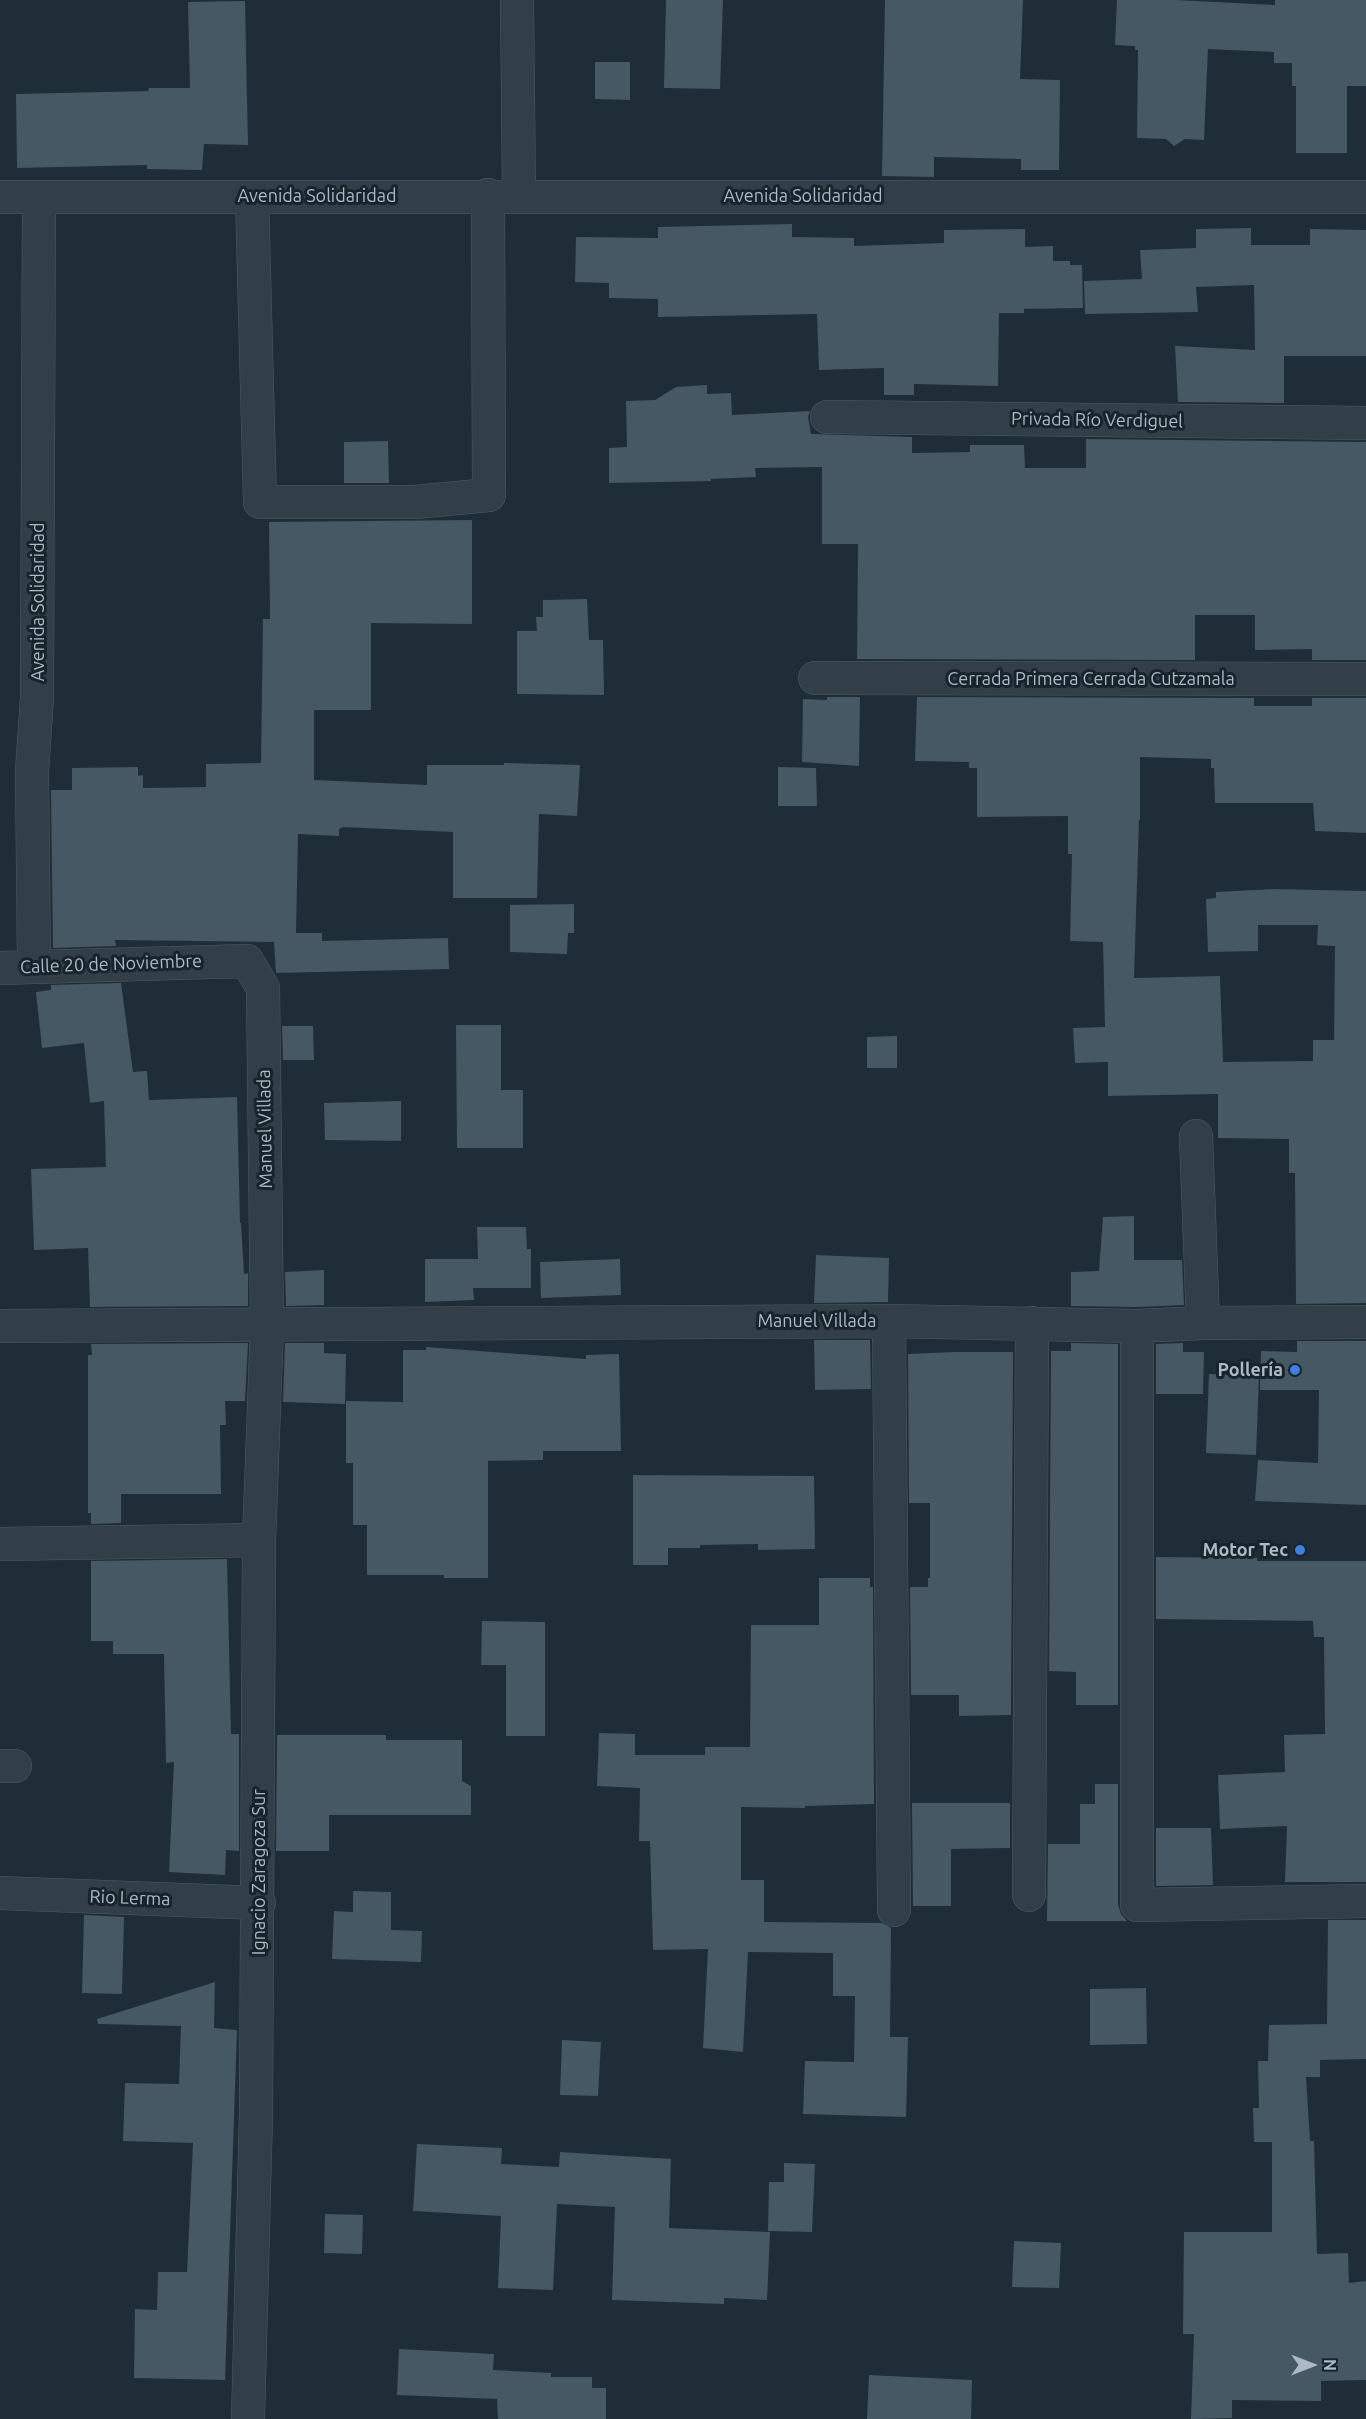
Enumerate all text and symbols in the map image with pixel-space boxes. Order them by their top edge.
street label: Avenida Solidaridad [237,185,397,207]
street label: Avenida Solidaridad [723,185,883,207]
street label: Privada Río Verdiguel [1011,408,1183,432]
street label: Avenida Solidaridad [27,522,49,682]
street label: Cerrada Primera Cerrada Cutzamala [947,668,1235,690]
street label: Calle 20 de Noviembre [20,950,202,978]
street label: Manuel Villada [253,1069,277,1189]
street label: Manuel Villada [757,1310,877,1332]
place label: Pollería [1218,1359,1283,1381]
marker: Pollería [1288,1363,1302,1377]
place label: Motor Tec [1202,1539,1288,1561]
marker: Motor Tec [1293,1543,1307,1557]
street label: Ignacio Zaragoza Sur [248,1789,270,1955]
street label: Rio Lerma [89,1886,171,1910]
north arrow [1282,2335,1342,2395]
text: N [1321,2359,1339,2371]

